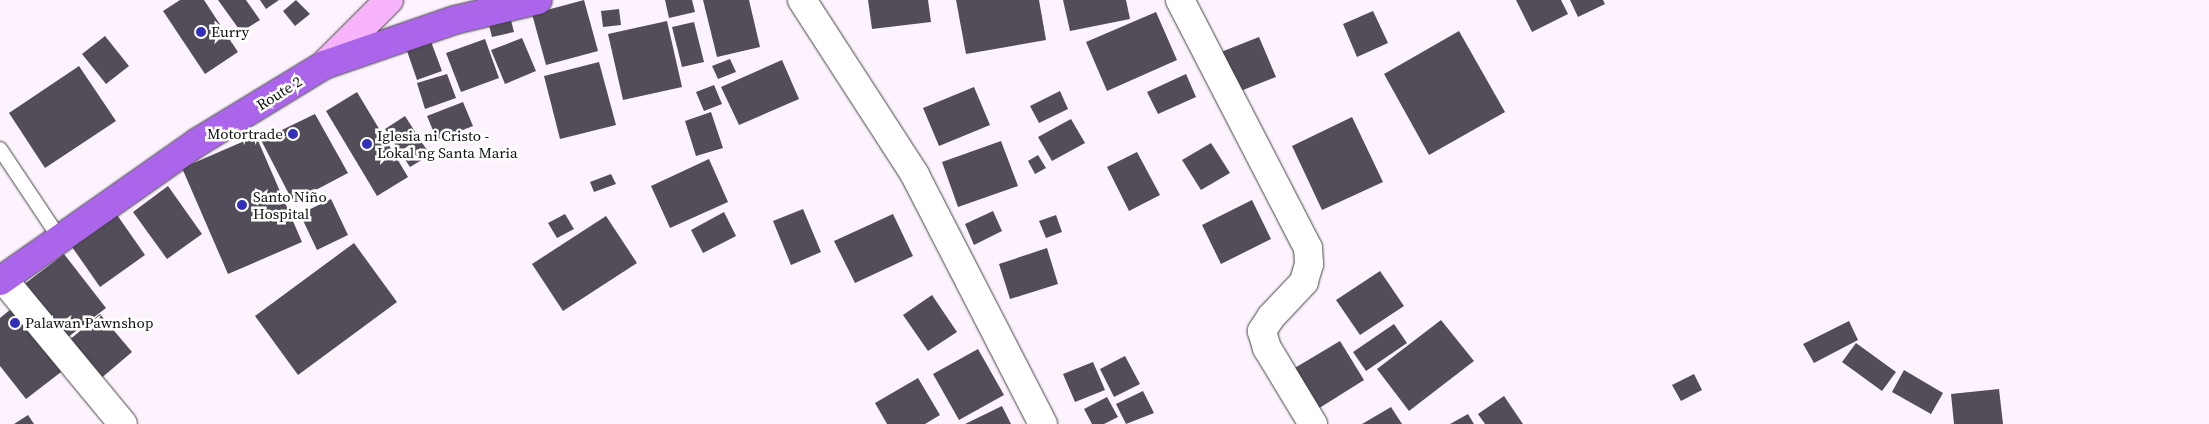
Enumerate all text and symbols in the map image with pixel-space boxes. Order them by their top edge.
place label: Eurry [211,23,249,41]
marker: Eurry [195,26,207,38]
street label: Route 2 [253,72,305,114]
place label: Motortrade [207,125,283,143]
place label: Iglesia ni Cristo - Lokal ng Santa Maria [377,126,518,161]
marker: Motortrade [287,128,299,140]
marker: Iglesia ni Cristo - Lokal ng Santa Maria [361,138,373,150]
place label: Santo Niño Hospital [253,187,327,222]
marker: Santo Niño Hospital [235,198,249,212]
place label: Palawan Pawnshop [25,314,153,332]
marker: Palawan Pawnshop [9,317,21,329]

